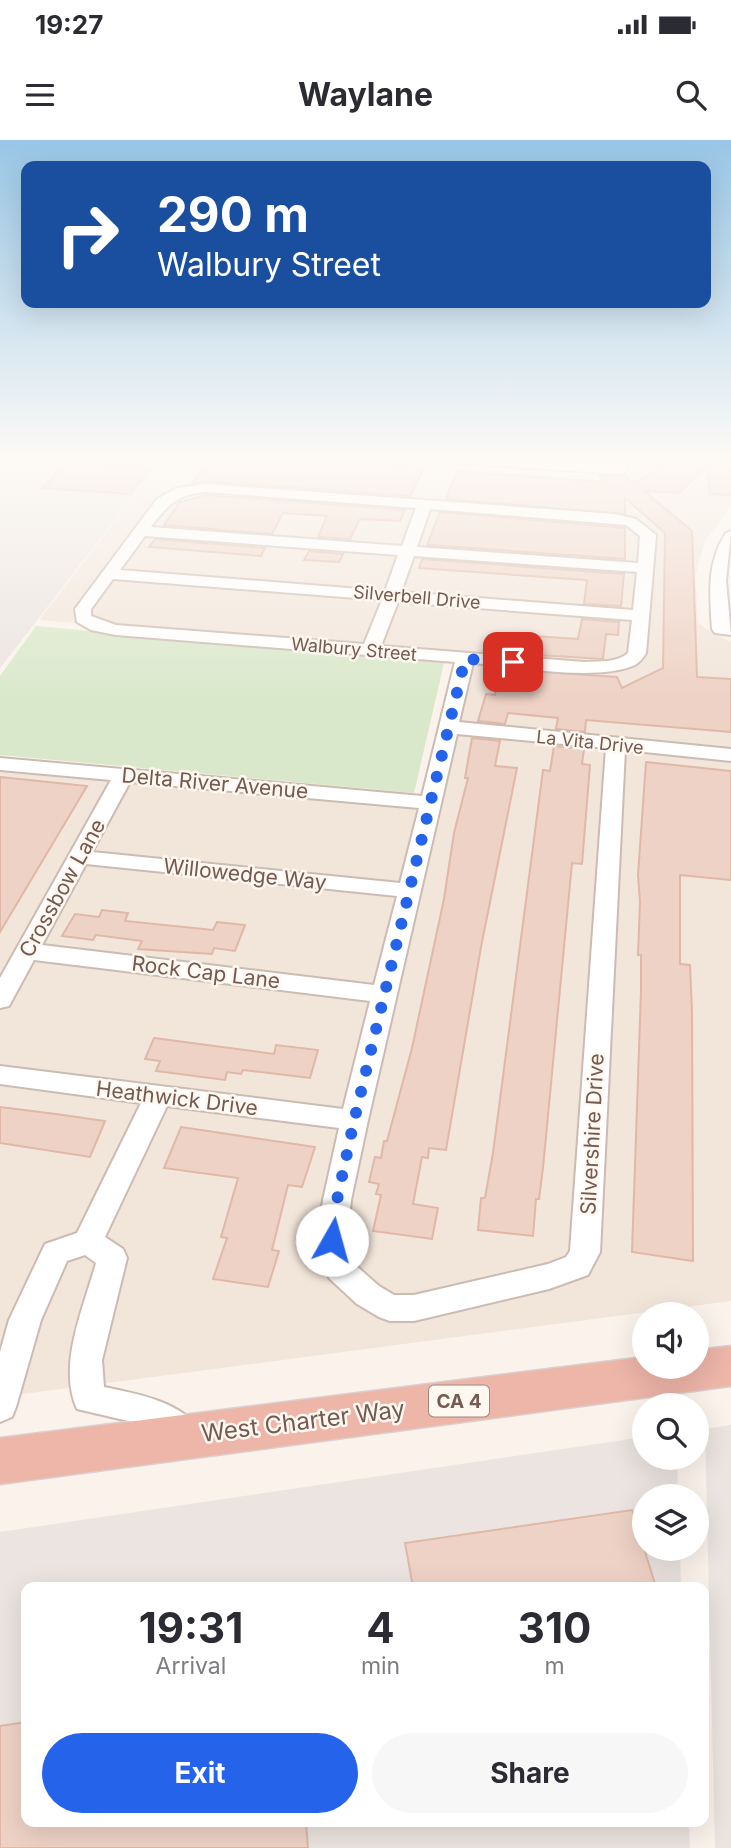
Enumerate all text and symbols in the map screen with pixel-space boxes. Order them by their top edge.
text: 19:27 [35,9,103,40]
text: Waylane [298,75,433,114]
icon: menu [21,76,59,114]
icon: search [672,76,710,114]
text: 290 m [157,185,309,244]
icon: right [42,189,133,280]
text: Walbury Street [157,245,381,284]
street label: Silverbell Drive [353,581,481,613]
pin [483,632,543,692]
street label: Walbury Street [290,633,418,665]
icon: arrive [494,643,532,681]
street label: La Vita Drive [535,726,645,758]
street label: Delta River Avenue [121,762,309,804]
street label: Crossbow Lane [14,815,110,961]
street label: Willowedge Way [162,853,328,895]
street label: Rock Cap Lane [130,950,282,994]
street label: Silvershire Drive [575,1053,609,1215]
street label: Heathwick Drive [95,1076,259,1120]
position arrow [295,1203,369,1277]
map controls [632,1302,709,1561]
button: sound [632,1302,709,1379]
road number: CA 4 [429,1386,489,1416]
button: search [632,1393,709,1470]
street label: West Charter Way [200,1394,406,1448]
button: layers [632,1484,709,1561]
text: 19:31 [139,1602,243,1653]
text: 4 [366,1602,395,1653]
text: 310 [518,1602,591,1653]
text: Arrival [156,1652,226,1680]
text: min [361,1652,400,1680]
text: m [545,1652,565,1680]
button: Exit [42,1733,358,1813]
button: Share [372,1733,688,1813]

